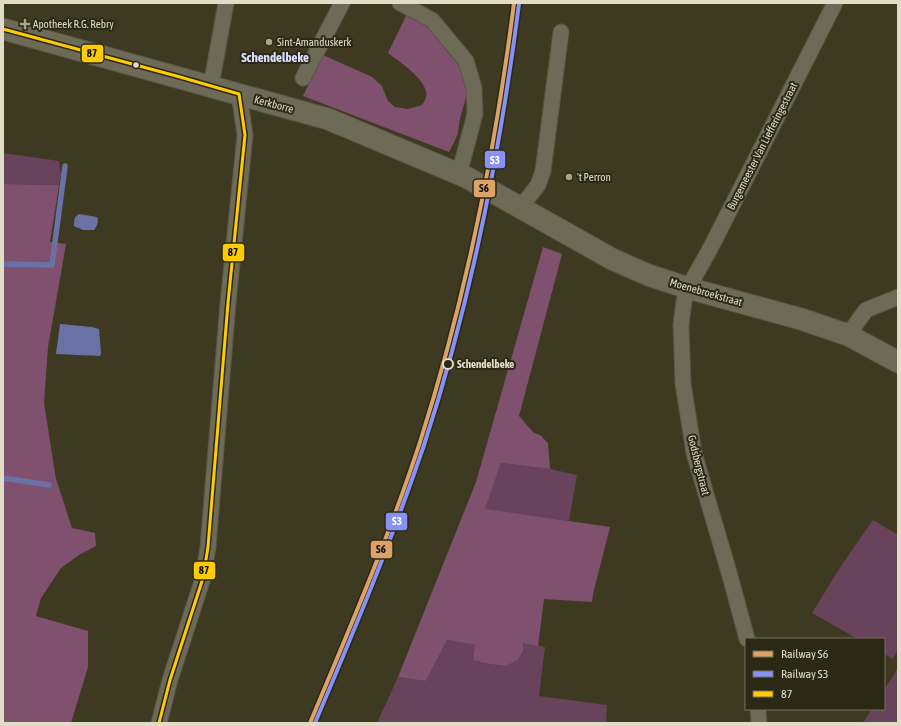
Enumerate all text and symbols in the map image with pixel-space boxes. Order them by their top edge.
place label: Apotheek R.G. Rebry [33,18,114,30]
marker: Apotheek R.G. Rebry [20,19,30,29]
place label: Sint-Amanduskerk [277,36,351,48]
marker: Sint-Amanduskerk [264,37,274,47]
line badge: 87 [81,44,104,63]
text: 87 [87,47,97,59]
district label: Schendelbeke [241,50,309,65]
unlabelled marker [131,60,141,70]
street label: Burgemeester Van Liefferingestraat [725,80,799,212]
street label: Kerkborre [253,93,295,115]
line badge: S3 [484,150,506,169]
text: S3 [490,154,500,166]
place label: 't Perron [577,171,611,183]
marker: 't Perron [564,172,574,182]
line badge: S6 [473,179,496,198]
text: S6 [479,182,489,194]
line badge: 87 [222,243,245,262]
text: 87 [228,246,238,258]
street label: Moenebroekstraat [668,276,744,308]
marker: Schendelbeke [442,358,454,370]
place label: Schendelbeke [457,358,514,370]
street label: Godsbergstraat [686,434,712,496]
line badge: S3 [385,512,408,531]
text: S3 [392,515,402,527]
line badge: S6 [370,540,393,559]
text: S6 [376,543,386,555]
line badge: 87 [193,561,216,580]
text: 87 [199,564,209,576]
legend [745,638,885,710]
text: Railway S6 [781,647,829,661]
text: Railway S3 [781,667,828,681]
text: 87 [781,687,793,701]

